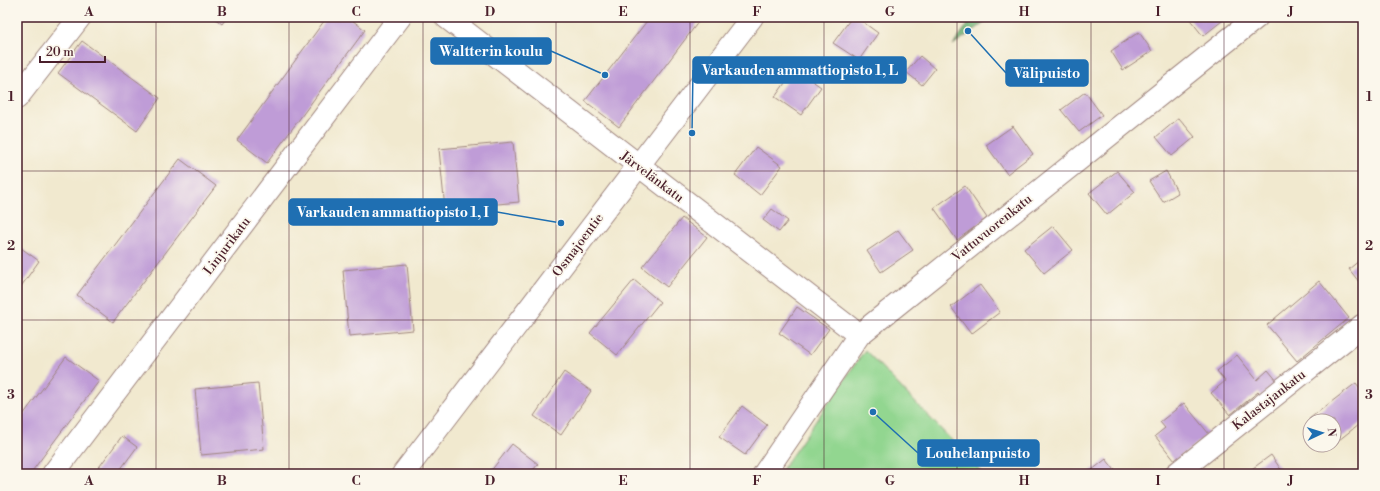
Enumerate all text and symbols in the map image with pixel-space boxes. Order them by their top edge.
text: A [83,4,94,20]
text: B [217,4,227,20]
text: C [351,4,361,20]
text: D [485,4,495,20]
text: E [618,4,628,20]
text: F [752,4,762,20]
text: G [885,4,896,20]
text: H [1019,4,1030,20]
text: I [1155,4,1161,20]
text: J [1286,4,1294,20]
scale bar [40,38,105,64]
callout: Waltterin koulu [431,38,551,64]
text: Waltterin koulu [438,43,543,61]
text: 20 m [46,45,74,60]
callout: Varkauden ammattiopisto 1, L [693,57,906,83]
callout: Välipuisto [1006,60,1088,86]
text: Varkauden ammattiopisto 1, L [701,62,899,80]
text: Välipuisto [1013,65,1080,83]
text: 1 [8,89,15,105]
text: 1 [1366,89,1373,105]
street label: Järvelänkatu [616,147,687,206]
street label: Vattuvuorenkatu [948,191,1036,266]
callout: Varkauden ammattiopisto 1, I [289,199,497,225]
text: Varkauden ammattiopisto 1, I [296,204,490,222]
street label: Osmajoentie [549,210,607,280]
street label: Linjurikatu [200,213,254,278]
text: 2 [7,238,15,254]
text: 2 [1365,238,1373,254]
street label: Kalastajankatu [1229,366,1309,434]
text: 3 [7,387,15,403]
text: 3 [1365,387,1373,403]
north arrow [1302,413,1342,453]
text: N [1324,428,1338,437]
callout: Louhelanpuisto [918,440,1039,466]
text: Louhelanpuisto [926,445,1030,463]
text: A [83,473,94,489]
text: B [217,473,227,489]
text: C [351,473,361,489]
text: D [485,473,495,489]
text: E [618,473,628,489]
text: F [752,473,762,489]
text: G [885,473,896,489]
text: H [1019,473,1030,489]
text: I [1155,473,1161,489]
text: J [1286,473,1294,489]

